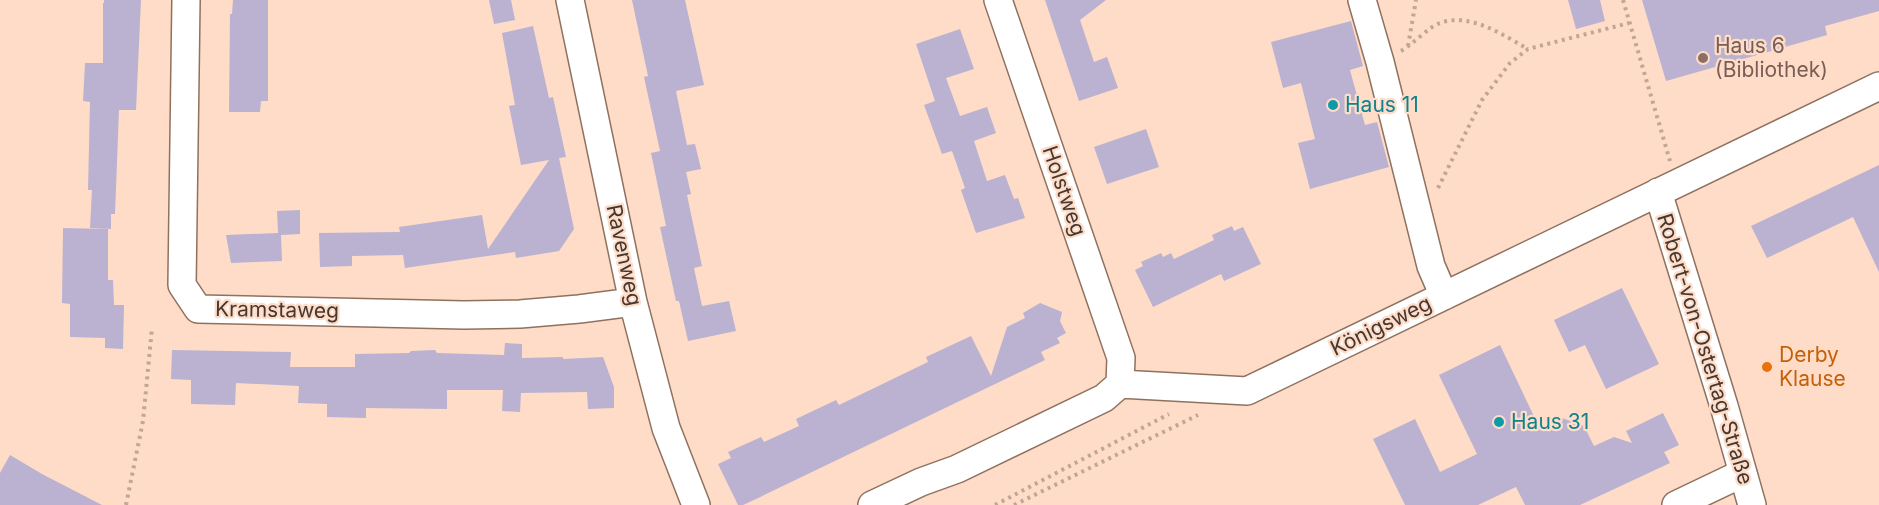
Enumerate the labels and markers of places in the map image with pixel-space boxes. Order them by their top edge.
place label: Haus 6 (Bibliothek) [1715,33,1828,82]
marker: Haus 6 (Bibliothek) [1696,51,1710,65]
place label: Haus 11 [1345,92,1419,117]
marker: Haus 11 [1326,98,1340,112]
place label: Derby Klause [1779,342,1846,391]
marker: Derby Klause [1760,360,1774,374]
place label: Haus 31 [1511,409,1589,434]
marker: Haus 31 [1492,415,1506,429]

